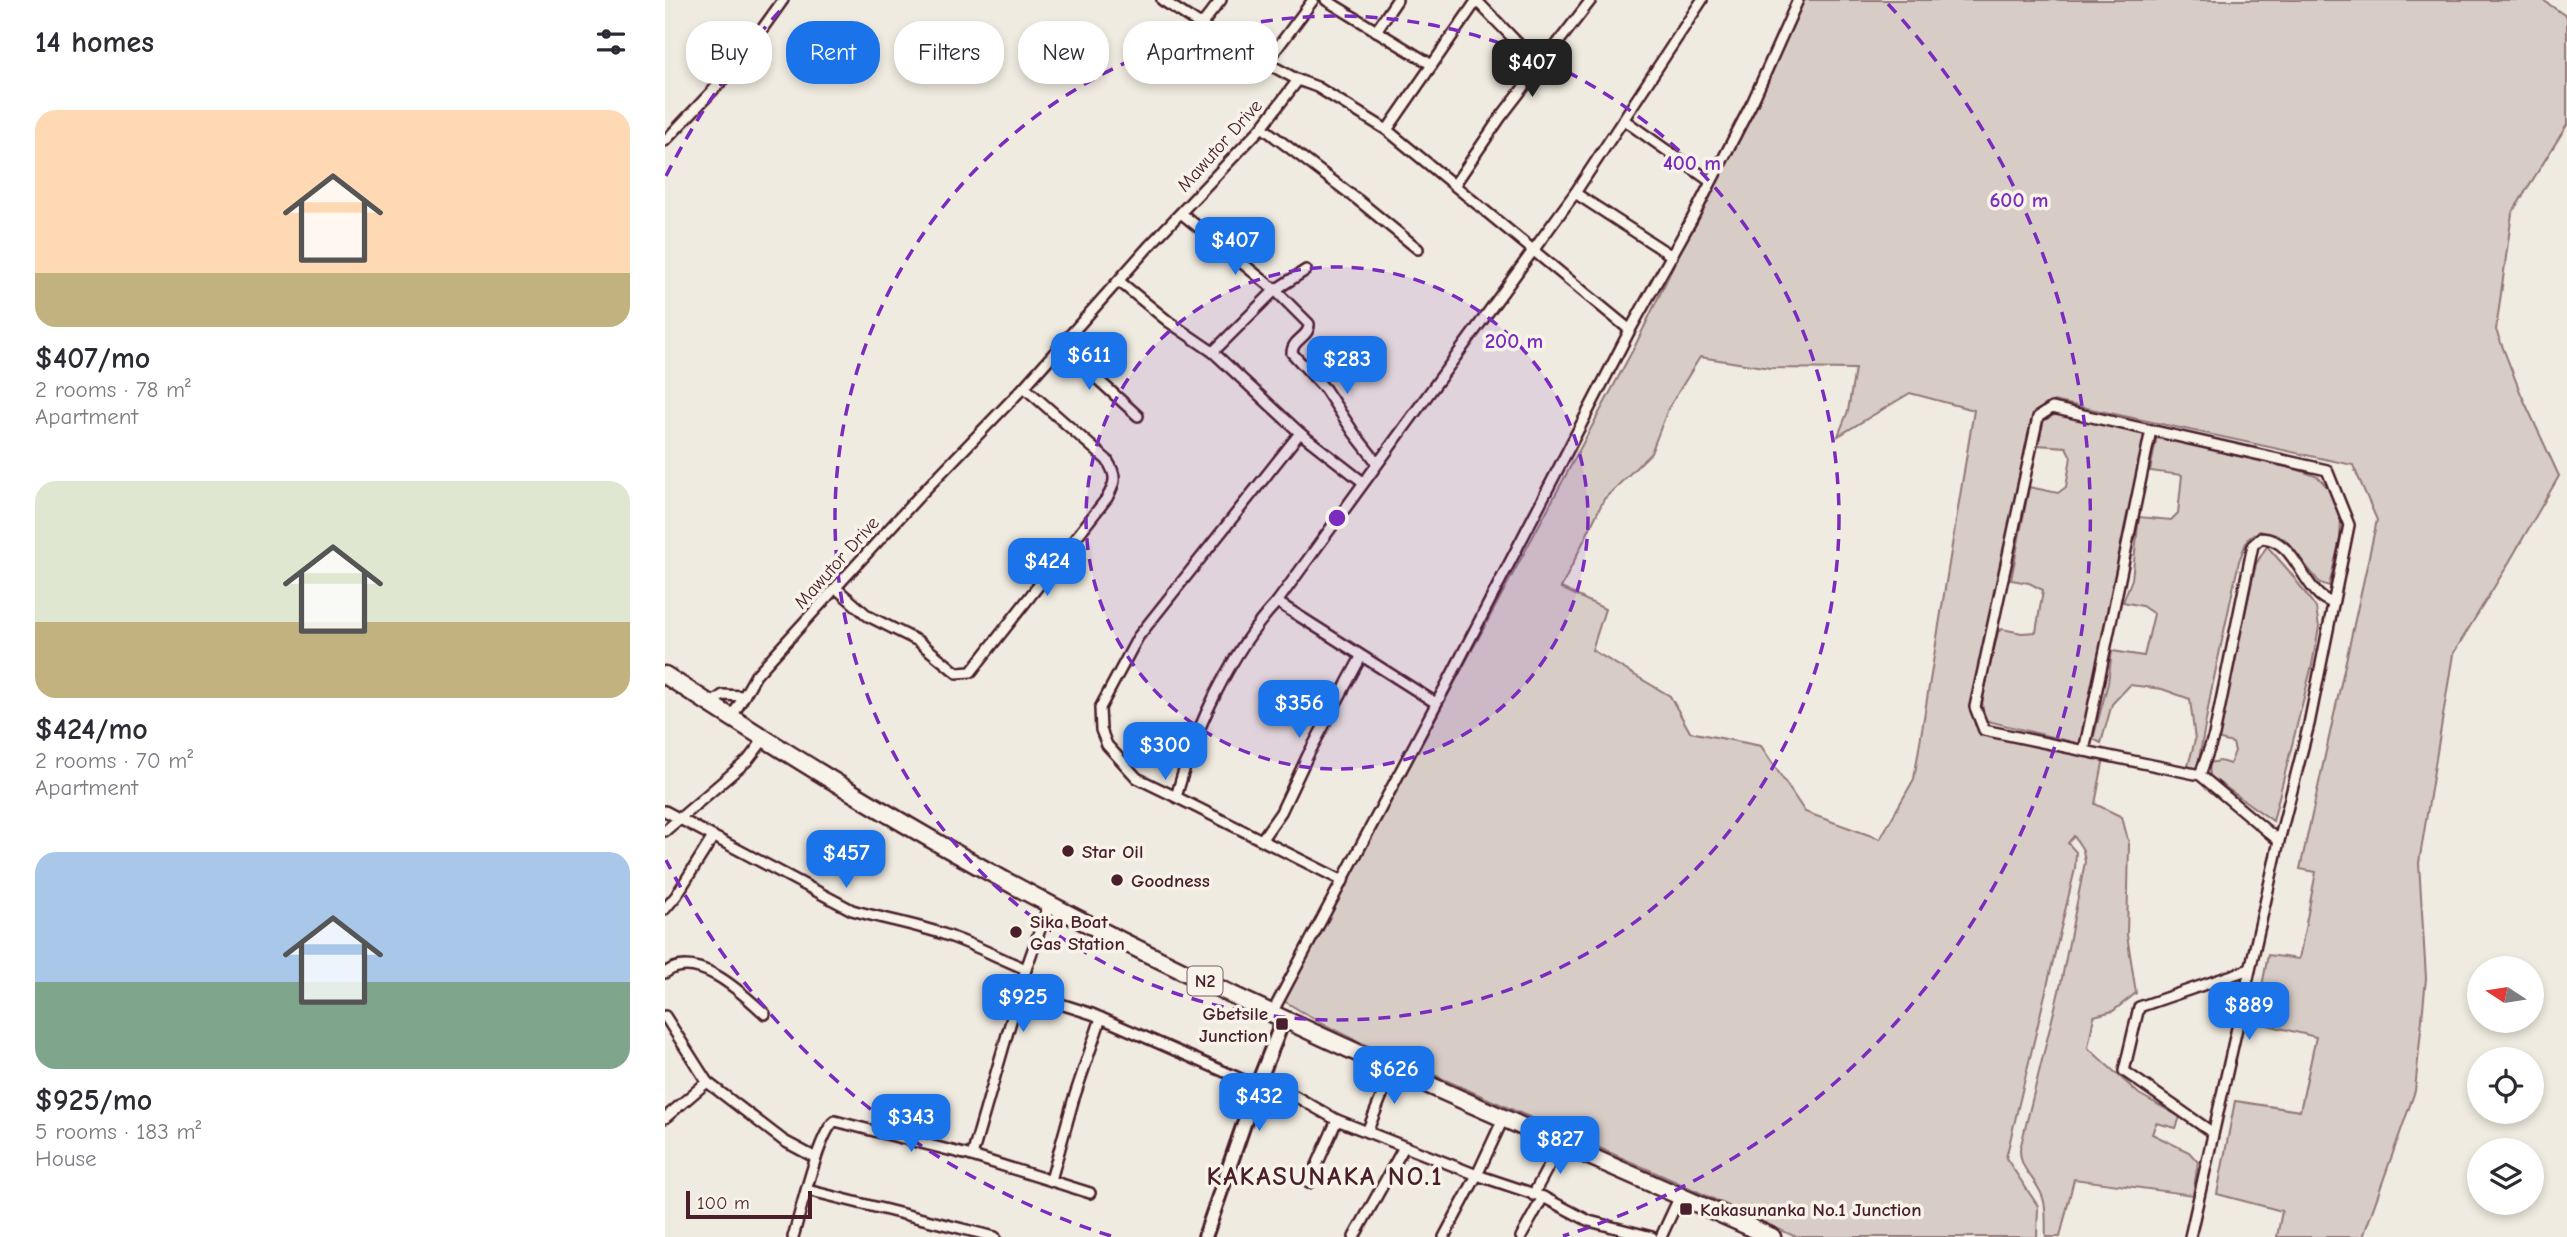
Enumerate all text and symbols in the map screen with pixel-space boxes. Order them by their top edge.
chip: Buy [686,21,772,84]
chip: Rent [786,21,880,84]
chip: Filters [894,21,1004,84]
chip: New [1018,21,1109,84]
chip: Apartment [1123,21,1278,84]
icon: filters [592,23,630,61]
text: 14 homes [35,25,154,60]
pin: $407 [1491,40,1573,99]
text: $407 [1508,48,1556,75]
street label: Mawutor Drive [1173,95,1267,196]
text: 400 m [1663,151,1721,175]
icon: home [270,155,396,281]
text: 600 m [1989,188,2049,212]
pin: $407 [1194,218,1276,277]
text: $407 [1211,226,1259,253]
text: 200 m [1485,329,1543,353]
pin: $611 [1048,332,1130,392]
pin: $283 [1306,336,1388,396]
text: $407/mo [35,341,150,376]
text: $611 [1067,341,1111,368]
text: $283 [1323,345,1371,372]
text: 2 rooms · 78 m² [35,376,191,403]
text: Apartment [35,403,138,430]
centre of rings [1325,506,1349,530]
street label: Mawutor Drive [790,512,884,613]
icon: home [270,526,396,652]
pin: $424 [1006,538,1088,598]
text: $424 [1024,547,1070,574]
pin: $356 [1258,680,1340,740]
text: $356 [1274,689,1324,716]
text: $424/mo [35,712,148,747]
pin: $300 [1124,722,1206,782]
text: $300 [1139,731,1191,758]
text: 2 rooms · 70 m² [35,747,193,774]
text: Apartment [35,774,138,801]
pin: $457 [805,830,887,890]
text: $457 [822,839,870,866]
place label: Star Oil [1082,841,1143,863]
marker: Star Oil [1060,843,1076,859]
place label: Goodness [1131,870,1210,892]
marker: Goodness [1109,872,1125,888]
icon: home [270,897,396,1023]
place label: Sika Boat Gas Station [1030,911,1125,955]
marker: Sika Boat Gas Station [1008,924,1024,940]
north arrow [2467,956,2545,1032]
map controls [2467,956,2544,1215]
road number: N2 [1187,966,1223,996]
pin: $925 [982,974,1064,1034]
pin: $889 [2208,982,2290,1042]
text: $925 [998,983,1048,1010]
text: $889 [2224,991,2274,1018]
place label: Gbetsile Junction [1199,1003,1268,1047]
marker: Gbetsile Junction [1274,1016,1290,1032]
pin: $626 [1353,1046,1435,1106]
button: locate [2467,1047,2544,1124]
text: $626 [1369,1055,1419,1082]
pin: $432 [1218,1074,1300,1133]
text: $432 [1235,1082,1283,1109]
text: $925/mo [35,1083,152,1118]
pin: $343 [870,1094,952,1154]
text: $343 [887,1103,935,1130]
pin: $827 [1519,1116,1601,1176]
text: 5 rooms · 183 m² [35,1118,201,1145]
text: $827 [1536,1125,1584,1152]
button: layers [2467,1138,2544,1215]
text: House [35,1145,97,1172]
district label: KAKASUNAKA NO.1 [1207,1162,1443,1192]
scale bar [686,1188,812,1220]
text: 100 m [697,1192,750,1214]
place label: Kakasunanka No.1 Junction [1700,1199,1921,1221]
marker: Kakasunanka No.1 Junction [1678,1201,1694,1217]

